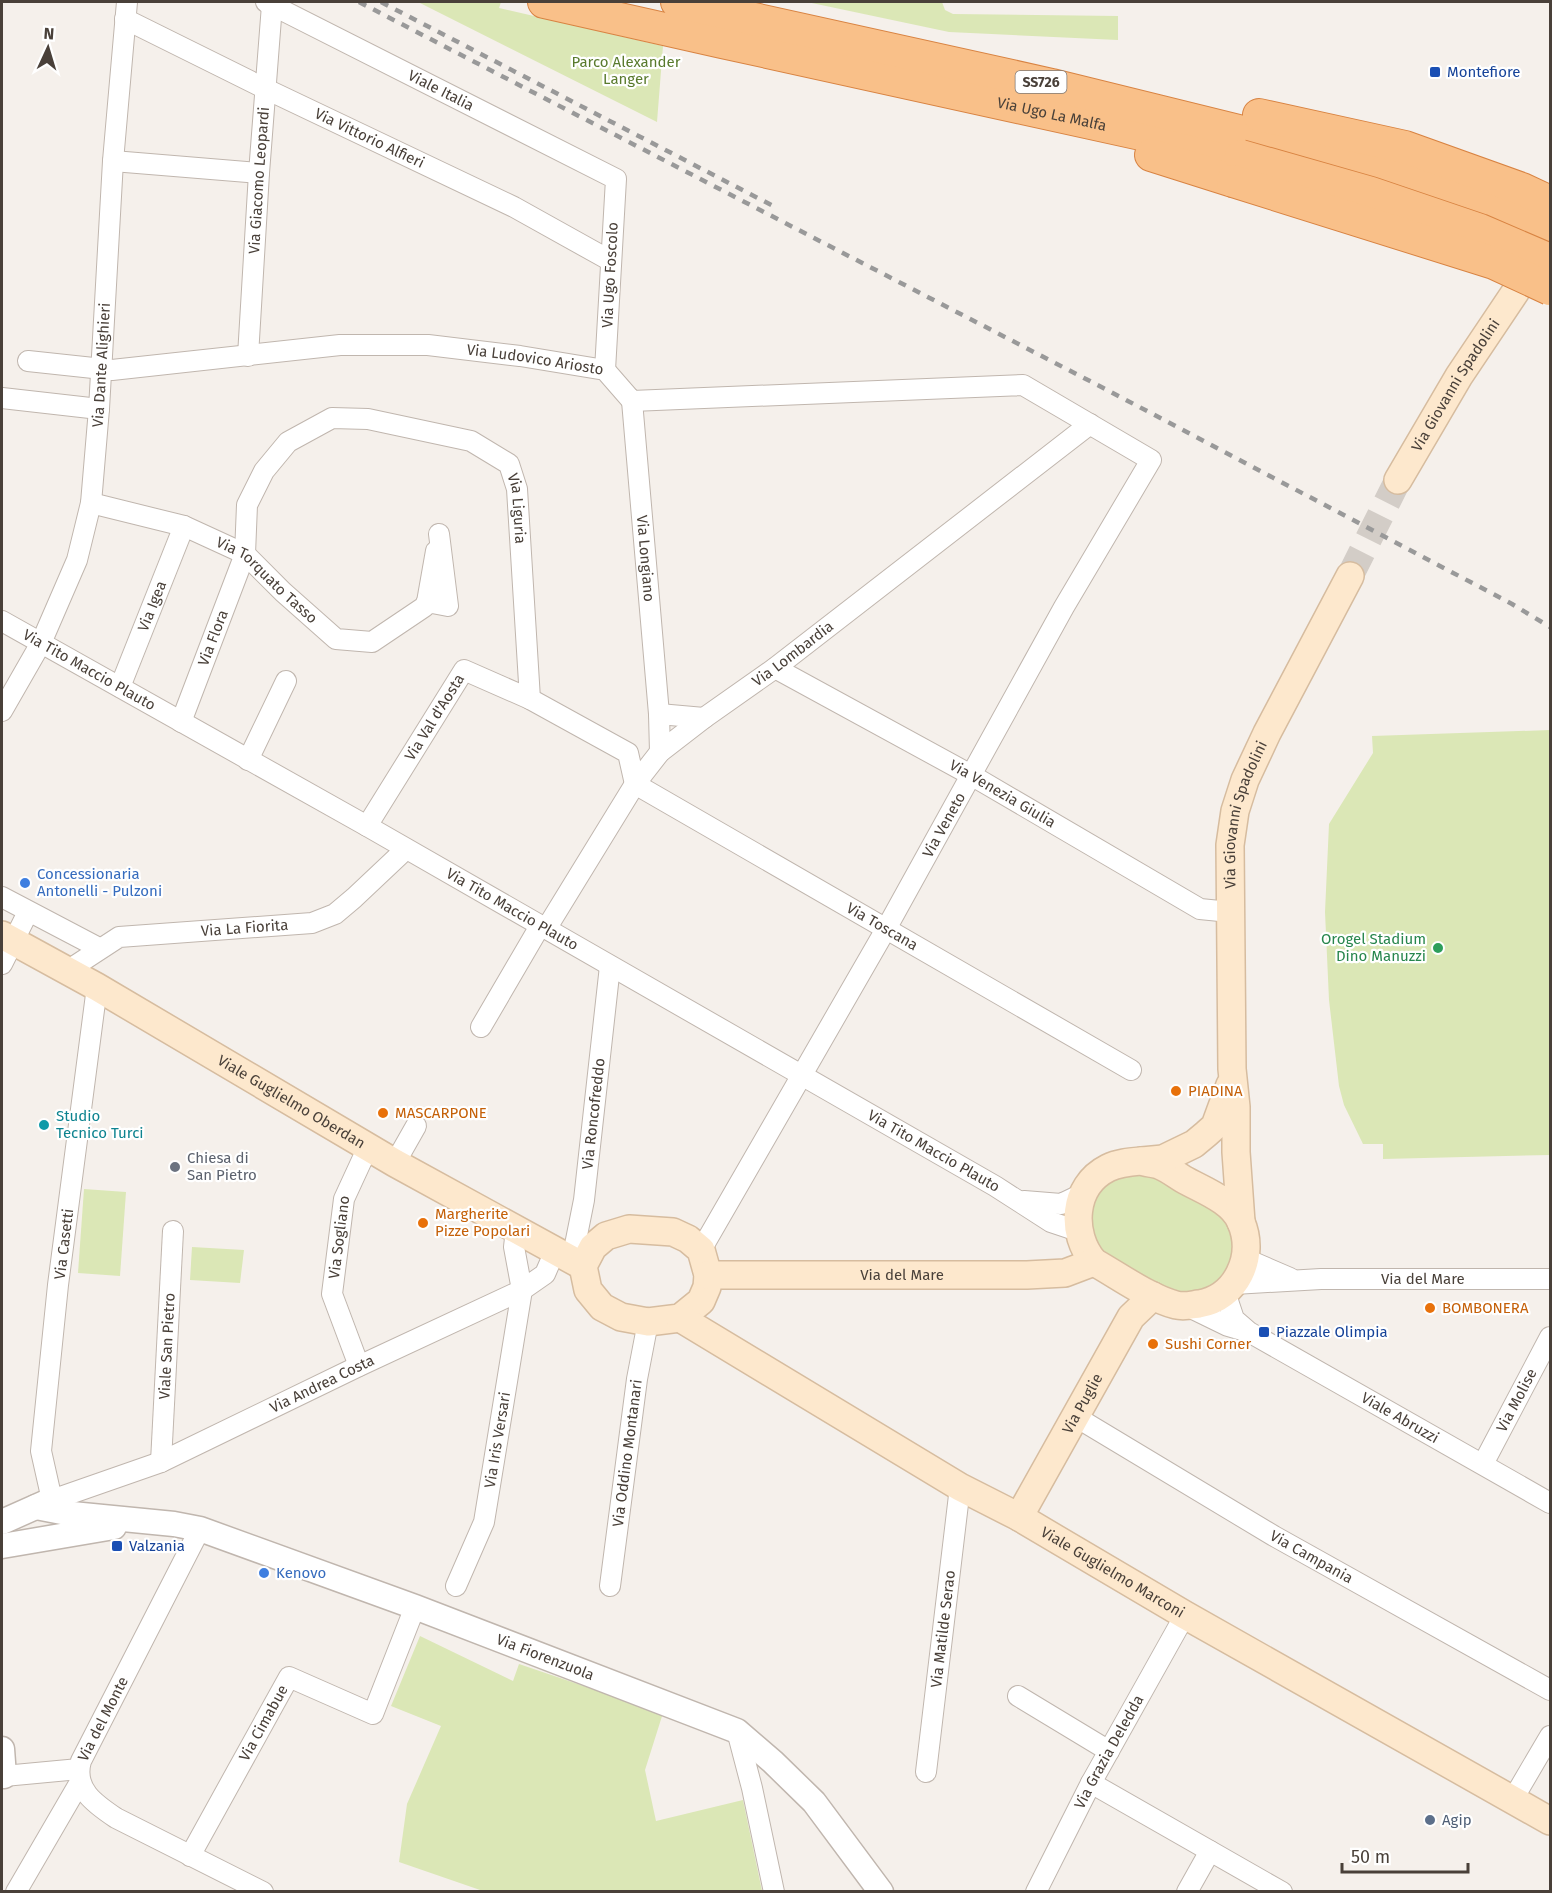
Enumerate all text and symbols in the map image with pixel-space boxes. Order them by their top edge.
north arrow [18,18,78,78]
text: N [43,24,55,43]
park label: Parco Alexander Langer [572,53,681,88]
place label: Montefiore [1447,63,1521,81]
marker: Montefiore [1428,65,1442,79]
street label: Viale Italia [405,66,477,115]
road number: SS726 [1016,71,1066,93]
street label: Via Ugo La Malfa [995,93,1108,135]
street label: Via Vittorio Alfieri [312,104,427,172]
street label: Via Giacomo Leopardi [245,106,273,254]
street label: Via Ugo Foscolo [598,221,622,329]
street label: Via Dante Alighieri [88,302,114,428]
street label: Via Giovanni Spadolini [1408,315,1504,455]
street label: Via Ludovico Ariosto [466,341,605,379]
street label: Via Liguria [504,471,529,544]
street label: Via Longiano [633,514,658,603]
street label: Via Torquato Tasso [213,533,321,627]
street label: Via Igea [134,578,170,634]
street label: Via Flora [194,607,232,668]
street label: Via Lombardia [749,617,837,690]
street label: Via Tito Maccio Plauto [20,626,159,714]
street label: Via Val d'Aosta [401,671,468,764]
street label: Via Giovanni Spadolini [1221,738,1271,889]
street label: Via Venezia Giulia [946,756,1059,832]
street label: Via Veneto [919,789,969,861]
street label: Via Tito Maccio Plauto [443,864,581,954]
place label: Concessionaria Antonelli - Pulzoni [37,865,162,900]
marker: Concessionaria Antonelli - Pulzoni [18,876,32,890]
street label: Via Toscana [843,899,921,954]
street label: Via La Fiorita [200,916,289,940]
place label: Orogel Stadium Dino Manuzzi [1321,930,1426,965]
marker: Orogel Stadium Dino Manuzzi [1431,941,1445,955]
street label: Viale Guglielmo Oberdan [214,1051,369,1152]
street label: Via Roncofreddo [578,1057,609,1170]
place label: PIADINA [1188,1082,1243,1100]
marker: PIADINA [1169,1084,1183,1098]
place label: MASCARPONE [395,1104,487,1122]
marker: MASCARPONE [376,1106,390,1120]
street label: Via Tito Maccio Plauto [865,1106,1003,1196]
place label: Studio Tecnico Turci [56,1107,144,1142]
marker: Studio Tecnico Turci [37,1118,51,1132]
place label: Chiesa di San Pietro [187,1149,257,1184]
marker: Chiesa di San Pietro [168,1160,182,1174]
street label: Via Sogliano [325,1195,353,1280]
place label: Margherite Pizze Popolari [435,1205,530,1240]
street label: Via Casetti [51,1208,77,1280]
marker: Margherite Pizze Popolari [416,1216,430,1230]
street label: Via del Mare [860,1266,944,1284]
street label: Via del Mare [1381,1270,1465,1288]
street label: Viale San Pietro [155,1292,179,1400]
place label: BOMBONERA [1442,1299,1529,1317]
marker: BOMBONERA [1423,1301,1437,1315]
place label: Piazzale Olimpia [1276,1323,1388,1341]
marker: Piazzale Olimpia [1257,1325,1271,1339]
place label: Sushi Corner [1165,1335,1252,1353]
marker: Sushi Corner [1146,1337,1160,1351]
street label: Via Andrea Costa [267,1351,377,1417]
street label: Via Molise [1493,1366,1541,1435]
street label: Via Puglie [1058,1370,1107,1437]
street label: Via Oddino Montanari [609,1378,646,1528]
street label: Viale Abruzzi [1358,1389,1442,1447]
street label: Via Iris Versari [481,1391,514,1489]
street label: Viale Guglielmo Marconi [1038,1523,1188,1622]
street label: Via Campania [1267,1527,1356,1587]
place label: Valzania [129,1537,185,1555]
marker: Valzania [110,1539,124,1553]
place label: Kenovo [276,1564,326,1582]
marker: Kenovo [257,1566,271,1580]
street label: Via Matilde Serao [927,1569,959,1689]
street label: Via Fiorenzuola [494,1630,597,1684]
street label: Via del Monte [74,1674,132,1764]
street label: Via Cimabue [235,1682,292,1764]
street label: Via Grazia Deledda [1071,1692,1147,1812]
place label: Agip [1442,1811,1472,1829]
marker: Agip [1423,1813,1437,1827]
scale bar [1342,1836,1468,1874]
text: 50 m [1351,1846,1390,1868]

